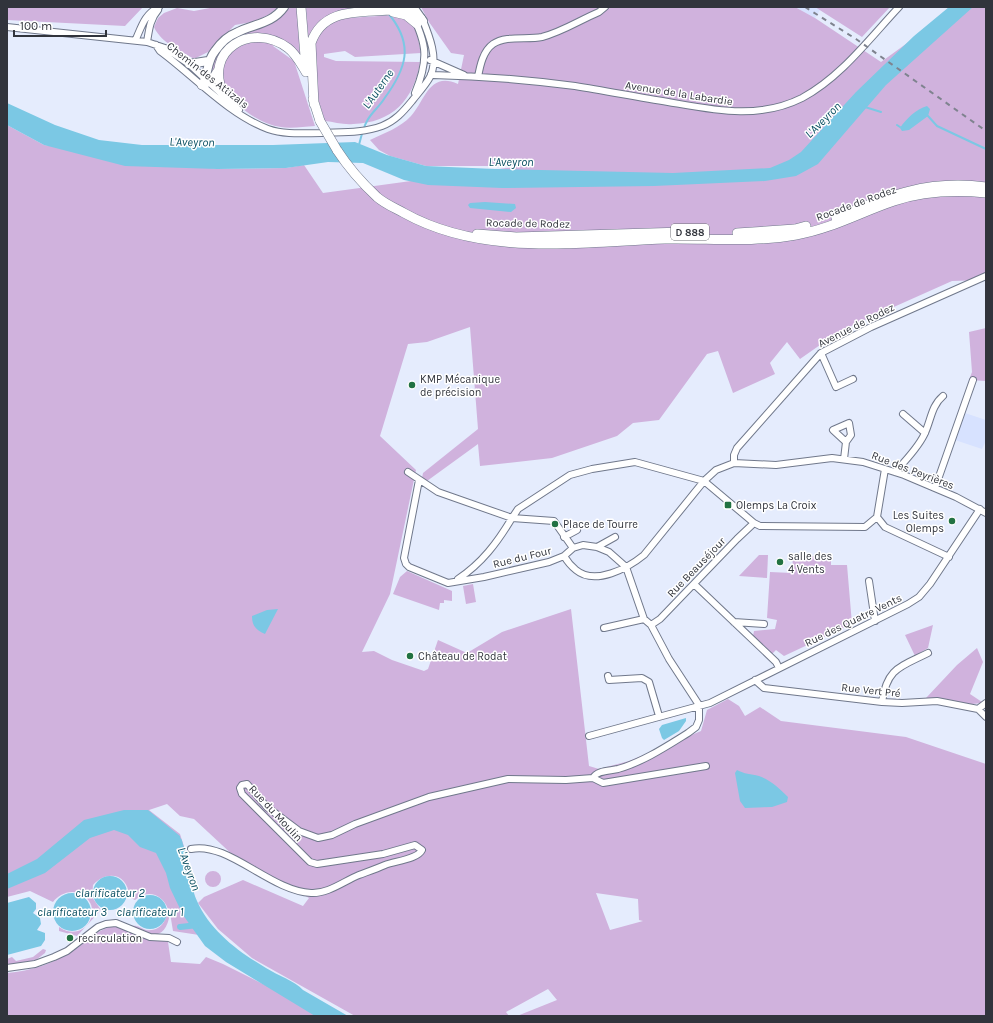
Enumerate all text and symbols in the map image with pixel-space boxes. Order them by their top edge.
scale bar [14,12,106,38]
text: 100 m [20,19,52,33]
street label: Chemin des Attizals [164,39,251,112]
water label: L'Auterne [359,66,397,111]
street label: Avenue de la Labardie [624,79,734,108]
water label: L'Aveyron [802,99,844,141]
water label: L'Aveyron [169,135,215,149]
water label: L'Aveyron [488,155,534,169]
street label: Rocade de Rodez [814,183,898,224]
street label: Rocade de Rodez [486,216,570,231]
road number: D 888 [671,224,709,240]
street label: Avenue de Rodez [816,301,896,350]
place label: KMP Mécanique de précision [420,373,500,399]
marker: KMP Mécanique de précision [407,380,417,390]
street label: Rue des Peyrières [870,449,956,492]
place label: Olemps La Croix [736,499,817,512]
marker: Olemps La Croix [723,500,733,510]
place label: Les Suites Olemps [893,509,944,535]
marker: Les Suites Olemps [947,516,957,526]
place label: Place de Tourre [563,518,638,531]
marker: Place de Tourre [550,519,560,529]
street label: Rue Beauséjour [664,535,728,600]
street label: Rue du Four [492,544,553,571]
place label: salle des 4 Vents [788,550,832,576]
marker: salle des 4 Vents [775,557,785,567]
street label: Rue des Quatre Vents [803,591,904,650]
place label: Château de Rodat [418,650,507,663]
marker: Château de Rodat [405,651,415,661]
street label: Rue Vert Pré [841,681,902,700]
street label: Rue du Moulin [246,782,305,844]
water label: L'Aveyron [175,845,203,893]
water label: clarificateur 2 [75,886,146,900]
water label: clarificateur 3 [37,905,107,919]
water label: clarificateur 1 [117,905,184,919]
place label: recirculation [78,932,142,945]
marker: recirculation [65,933,75,943]

